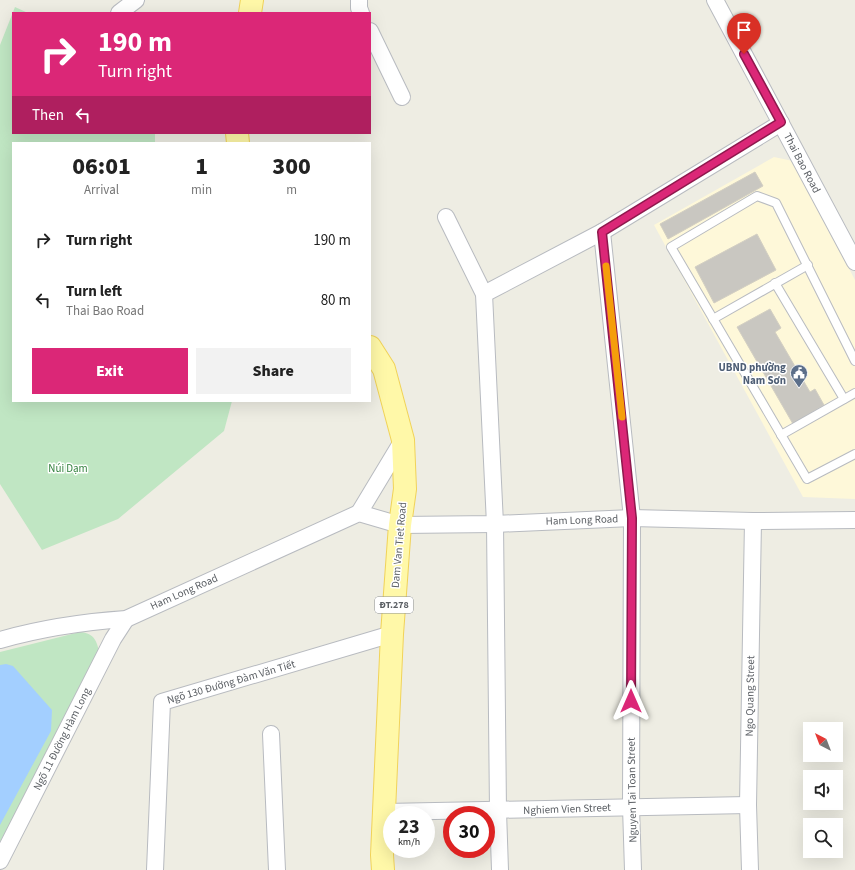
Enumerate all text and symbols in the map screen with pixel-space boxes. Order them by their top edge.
pin [727,13,761,54]
icon: arrive [733,19,755,41]
text: 190 m [98,22,172,62]
icon: right [32,28,84,80]
text: Turn right [98,59,172,84]
icon: left [72,104,94,126]
text: Then [32,105,64,126]
street label: Thai Bao Road [780,130,824,196]
text: 06:01 [72,149,131,184]
text: 1 [195,149,208,184]
text: 300 [272,149,311,184]
text: Arrival [84,181,119,199]
text: min [191,181,212,199]
text: m [286,181,297,199]
icon: right [32,229,54,251]
text: Turn right [66,230,132,251]
text: 190 m [313,230,351,251]
text: Turn left [66,281,122,302]
icon: left [32,289,54,311]
text: 80 m [321,290,351,311]
text: Thai Bao Road [66,302,144,320]
button: Exit [32,348,188,394]
button: Share [196,348,351,394]
place label: UBND phường Nam Sơn [718,360,786,388]
public building icon: UBND phường Nam Sơn [789,363,809,388]
park label: Núi Dạm [48,461,88,476]
street label: Dam Van Tiet Road [388,501,410,589]
street label: Ham Long Road [545,511,619,529]
street label: Ham Long Road [148,570,220,614]
road number: ĐT.278 [375,597,413,613]
street label: Ngo Quang Street [742,655,758,737]
street label: Ngõ 130 Đường Đàm Văn Tiết [165,656,297,707]
position arrow [610,680,652,722]
street label: Ngõ 11 Đường Hàm Long [30,685,95,793]
north arrow [803,722,843,762]
map controls [803,722,843,858]
street label: Nguyen Tai Toan Street [624,737,640,843]
button: sound [803,770,843,810]
street label: Nghiem Vien Street [523,800,611,818]
speed limit sign: 30 [443,806,495,858]
text: 23 [398,813,420,841]
button: search [803,818,843,858]
text: km/h [398,835,420,849]

